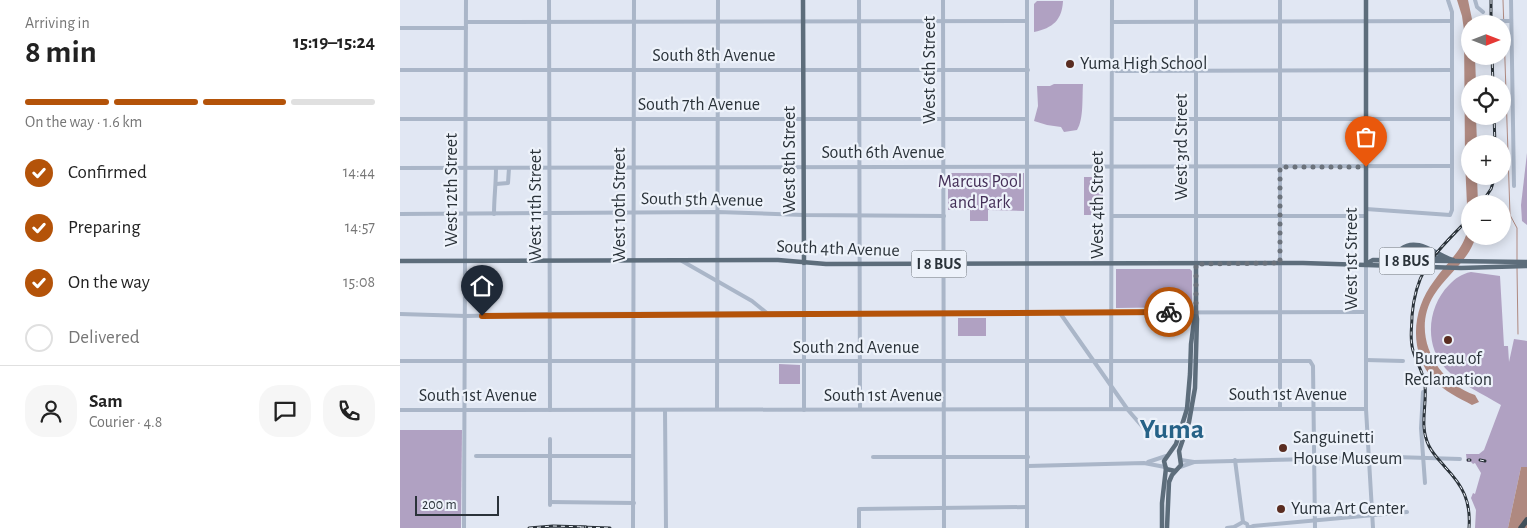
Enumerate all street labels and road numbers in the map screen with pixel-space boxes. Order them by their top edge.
street label: West 6th Street [921,16,939,124]
street label: South 8th Avenue [652,47,776,65]
street label: West 3rd Street [1173,93,1191,200]
street label: South 7th Avenue [638,96,760,114]
street label: West 8th Street [781,106,799,214]
street label: West 12th Street [443,133,461,247]
street label: South 6th Avenue [821,144,945,162]
street label: West 10th Street [611,147,629,263]
street label: West 11th Street [527,149,545,261]
street label: West 4th Street [1089,151,1107,259]
street label: South 5th Avenue [641,190,763,210]
street label: West 1st Street [1343,207,1361,310]
street label: South 4th Avenue [776,238,900,260]
road number: I 8 BUS [1380,248,1434,274]
road number: I 8 BUS [912,250,966,278]
street label: South 2nd Avenue [793,339,919,357]
street label: South 1st Avenue [1229,386,1347,404]
street label: South 1st Avenue [419,387,537,405]
street label: South 1st Avenue [824,387,942,405]

